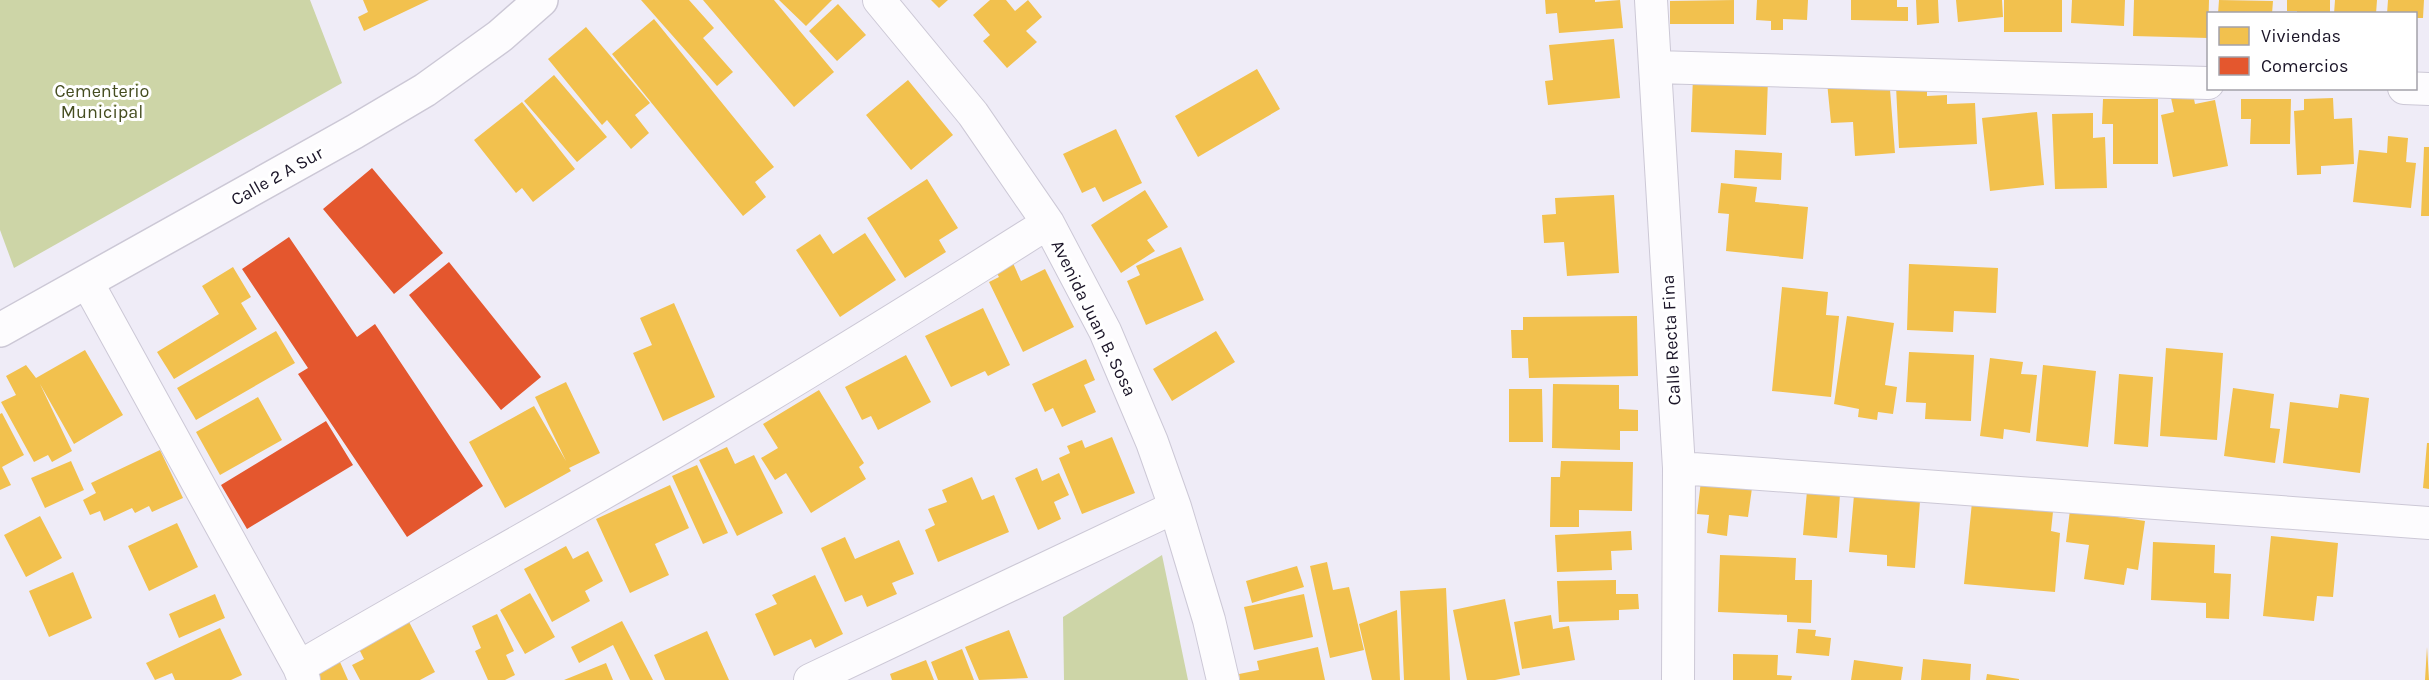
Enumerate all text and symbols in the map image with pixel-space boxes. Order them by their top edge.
legend [2207,12,2417,90]
text: Viviendas [2261,25,2341,47]
text: Comercios [2261,55,2348,77]
park label: Cementerio Municipal [55,80,149,123]
street label: Calle 2 A Sur [227,141,327,210]
street label: Avenida Juan B. Sosa [1047,236,1141,400]
street label: Calle Recta Fina [1657,274,1685,406]

